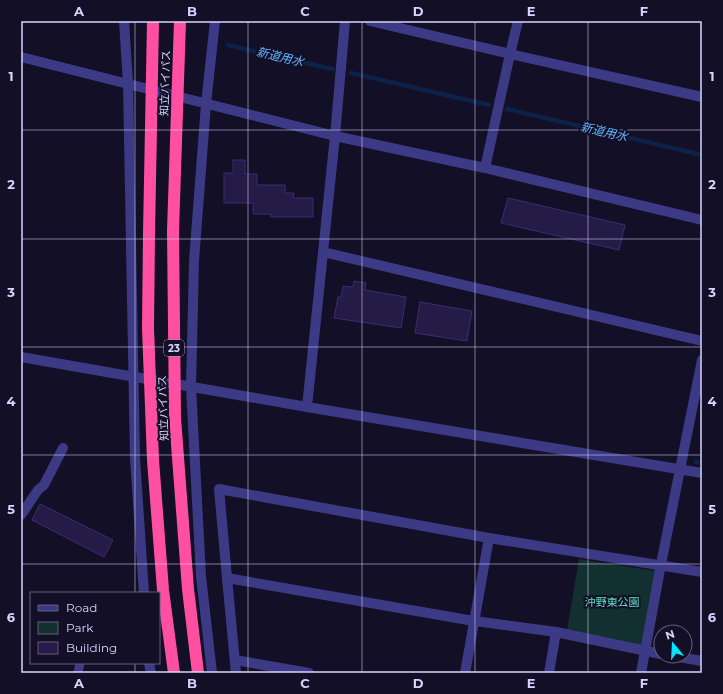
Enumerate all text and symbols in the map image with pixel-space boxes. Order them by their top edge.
text: A [73,3,85,19]
text: B [187,3,197,19]
text: C [300,3,310,19]
text: D [413,3,424,19]
text: E [527,3,536,19]
text: F [640,3,648,19]
water label: 新道用水 [255,44,307,70]
street label: 知立バイパス [157,50,173,116]
text: 1 [8,68,14,84]
text: 1 [709,68,715,84]
water label: 新道用水 [579,119,631,145]
text: 2 [7,176,15,192]
text: 2 [708,176,716,192]
text: 3 [6,284,15,300]
text: 3 [707,284,716,300]
road number: 23 [164,340,184,356]
street label: 知立バイパス [155,375,171,441]
text: 4 [7,393,16,409]
text: 4 [708,393,717,409]
text: 5 [7,501,15,517]
text: 5 [708,501,716,517]
legend [30,592,160,664]
park label: 沖野東公園 [585,595,640,609]
text: Road [66,600,97,615]
text: 6 [7,609,16,625]
text: 6 [708,609,717,625]
text: Park [66,620,94,635]
north arrow [653,624,693,664]
text: N [664,626,676,643]
text: Building [66,640,117,655]
text: A [73,675,85,691]
text: B [187,675,197,691]
text: C [300,675,310,691]
text: D [413,675,424,691]
text: E [527,675,536,691]
text: F [640,675,648,691]

